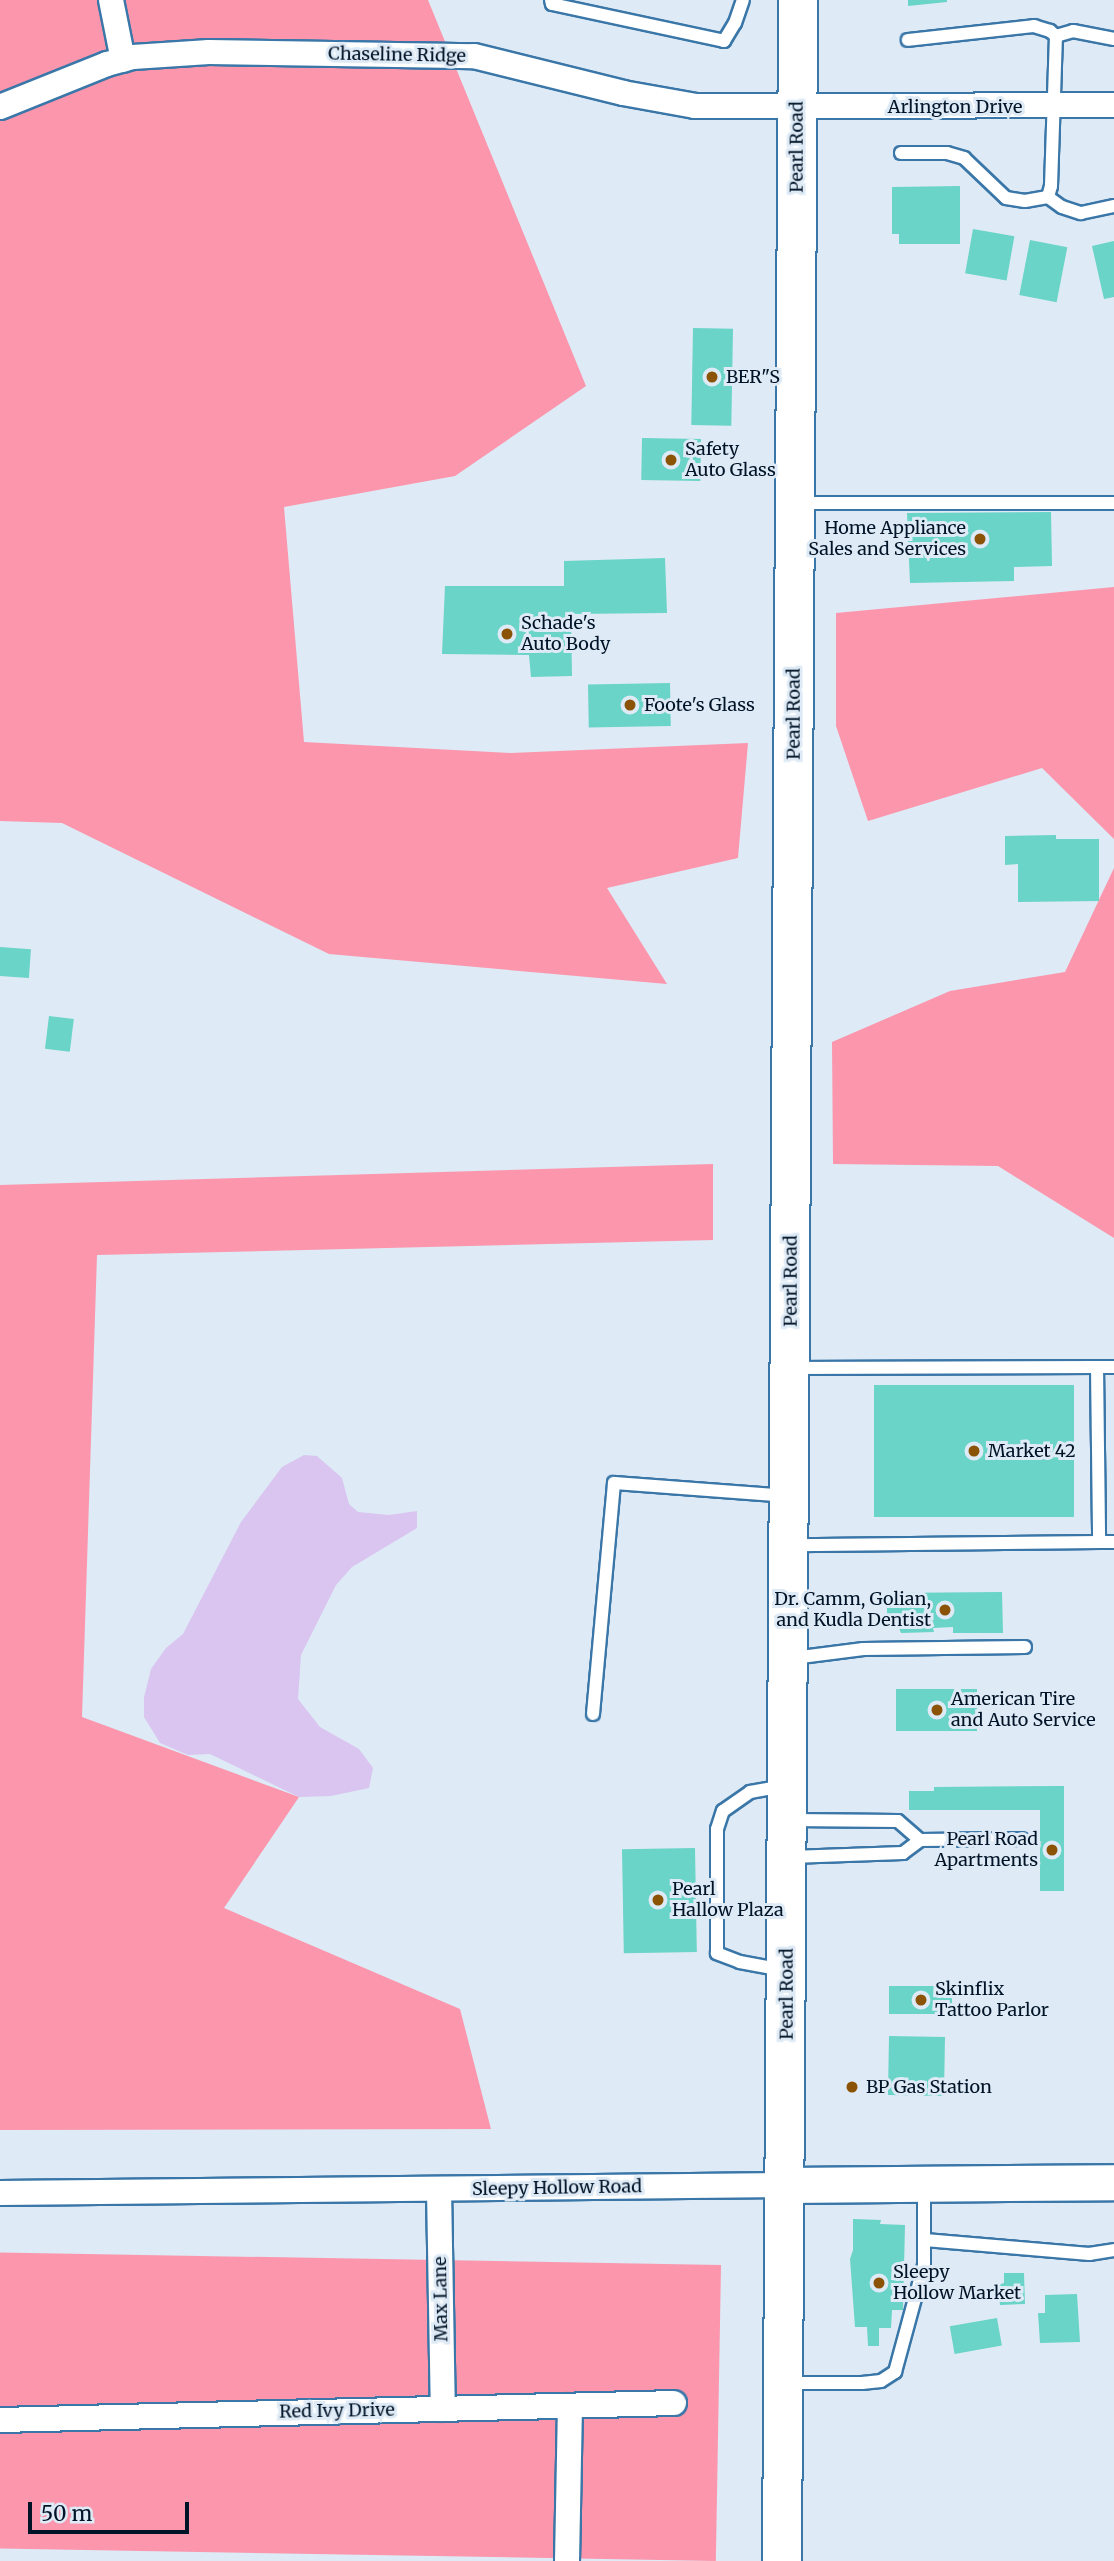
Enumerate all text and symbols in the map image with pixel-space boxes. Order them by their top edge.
street label: Chaseline Ridge [328,43,466,67]
street label: Arlington Drive [888,96,1022,118]
street label: Pearl Road [786,101,808,193]
place label: BER"S [726,366,780,388]
marker: BER"S [704,369,720,385]
place label: Safety Auto Glass [685,439,776,482]
marker: Safety Auto Glass [663,452,679,468]
place label: Home Appliance Sales and Services [808,518,966,560]
marker: Home Appliance Sales and Services [972,531,988,547]
place label: Schade's Auto Body [521,613,611,656]
marker: Schade's Auto Body [499,626,515,642]
street label: Pearl Road [783,668,805,760]
place label: Foote's Glass [644,694,755,716]
marker: Foote's Glass [622,697,638,713]
street label: Pearl Road [780,1235,802,1327]
place label: Market 42 [988,1440,1076,1462]
marker: Market 42 [966,1443,982,1459]
place label: Dr. Camm, Golian, and Kudla Dentist [774,1589,931,1632]
marker: Dr. Camm, Golian, and Kudla Dentist [937,1602,953,1618]
place label: American Tire and Auto Service [951,1689,1096,1732]
marker: American Tire and Auto Service [929,1702,945,1718]
place label: Pearl Road Apartments [935,1829,1038,1871]
marker: Pearl Road Apartments [1044,1842,1060,1858]
place label: Pearl Hallow Plaza [672,1879,784,1922]
marker: Pearl Hallow Plaza [650,1892,666,1908]
street label: Pearl Road [776,1948,798,2040]
place label: Skinflix Tattoo Parlor [935,1979,1049,2022]
marker: Skinflix Tattoo Parlor [913,1992,929,2008]
place label: BP Gas Station [866,2076,992,2098]
marker: BP Gas Station [844,2079,860,2095]
street label: Sleepy Hollow Road [472,2176,642,2200]
street label: Max Lane [429,2256,453,2342]
place label: Sleepy Hollow Market [893,2262,1021,2304]
marker: Sleepy Hollow Market [871,2275,887,2291]
street label: Red Ivy Drive [279,2399,395,2423]
scale bar [32,2488,192,2532]
text: 50 m [41,2500,92,2527]

